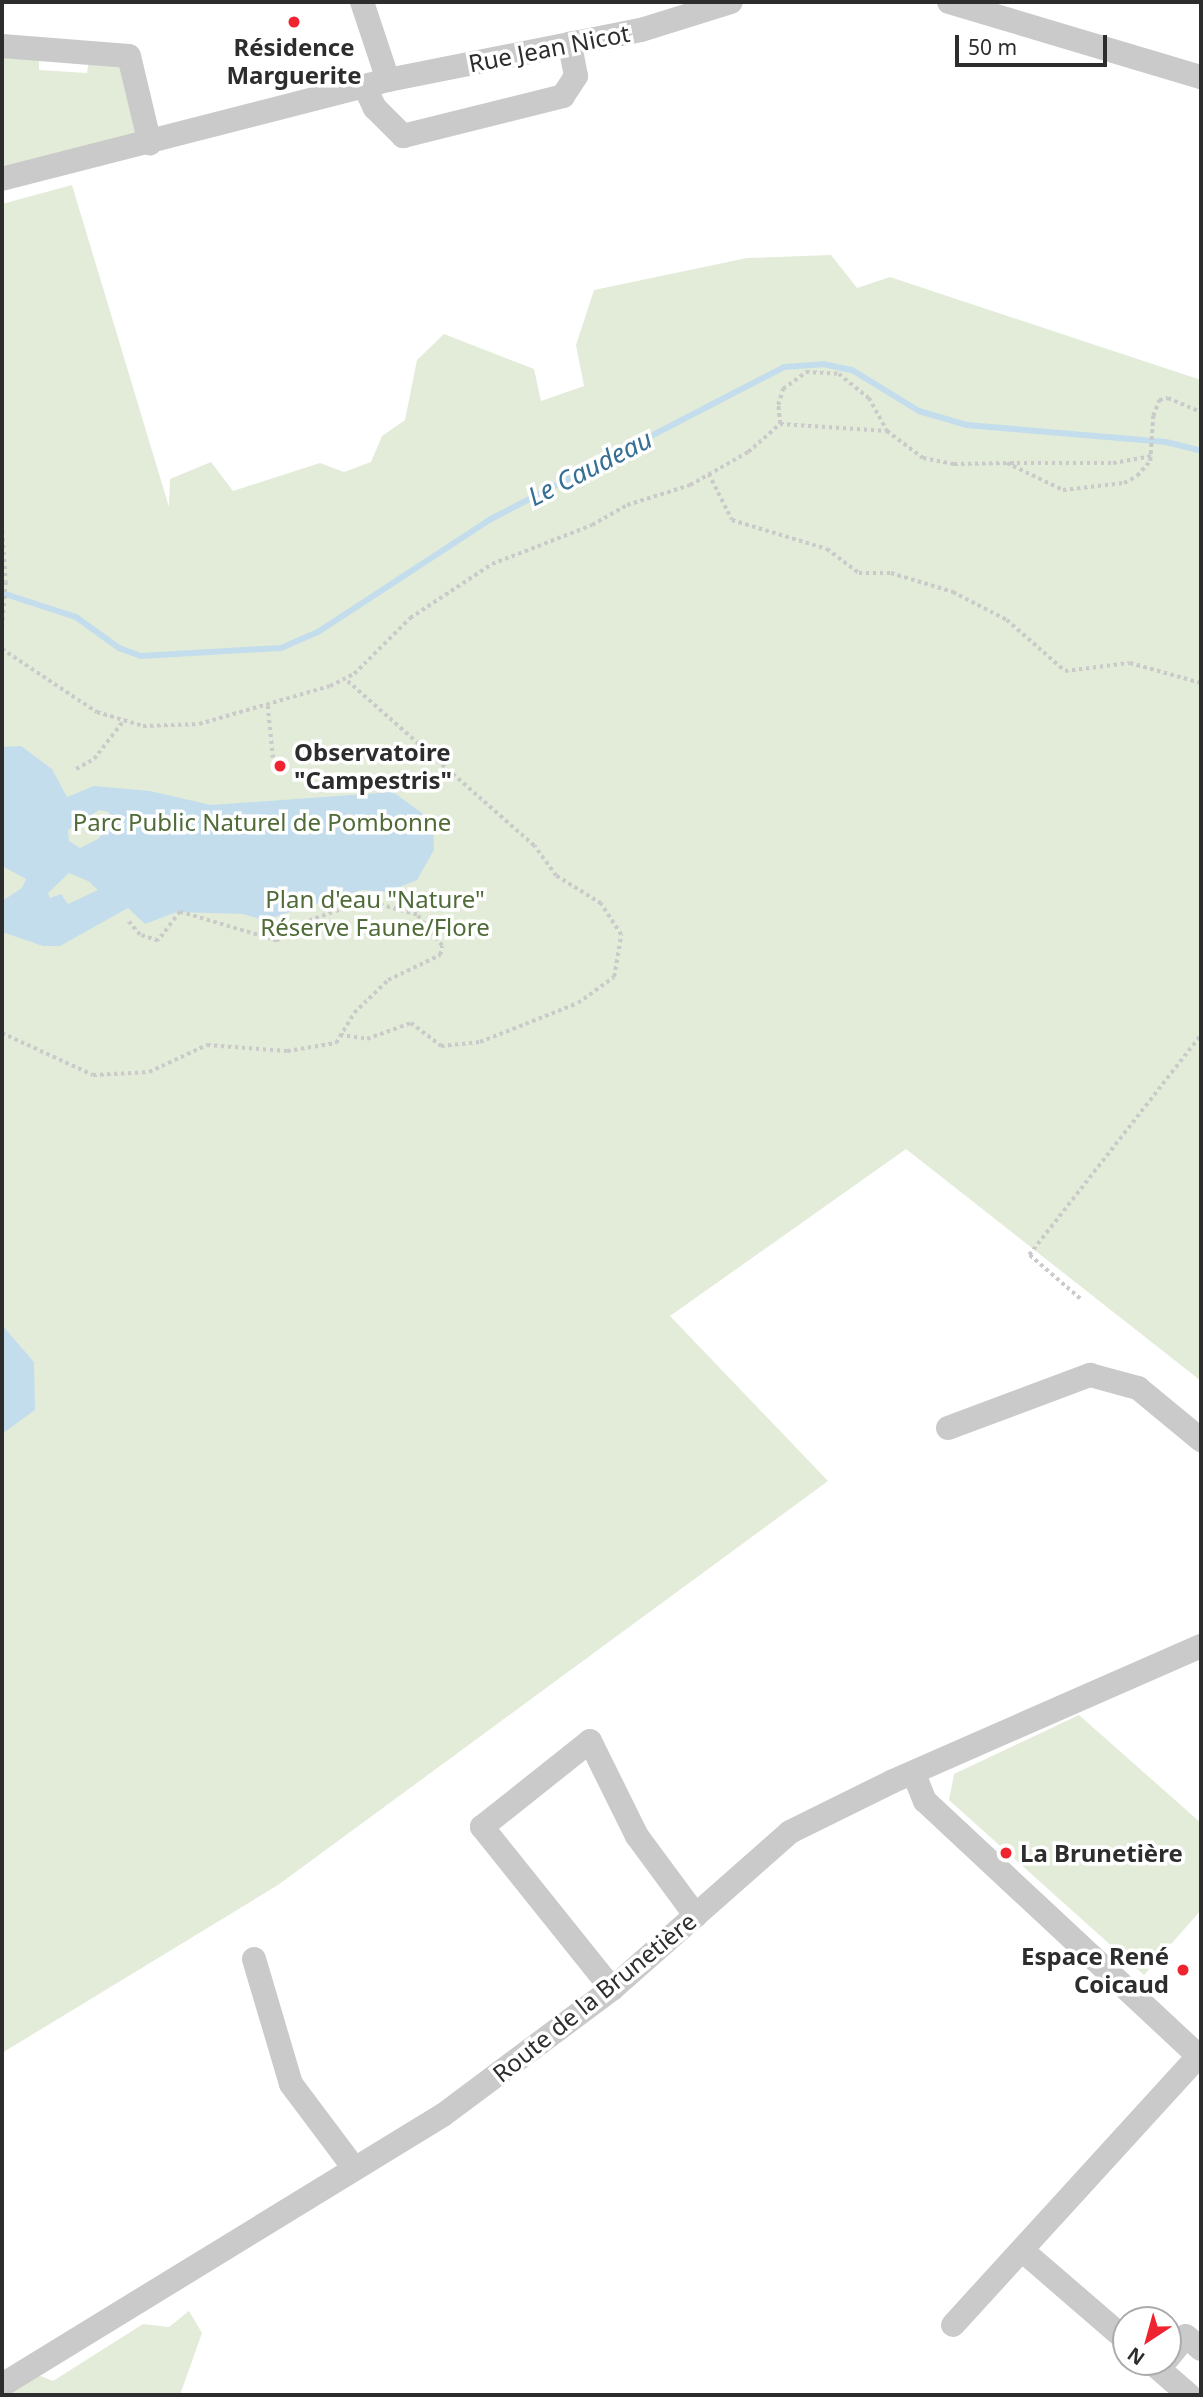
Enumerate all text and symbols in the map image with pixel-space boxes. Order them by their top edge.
marker: Résidence Marguerite [286,14,302,30]
street label: Rue Jean Nicot [466,18,632,78]
scale bar [958,21,1110,65]
place label: Résidence Marguerite [226,33,362,89]
text: 50 m [968,33,1017,61]
water label: Le Caudeau [523,423,657,513]
place label: Observatoire "Campestris" [294,738,452,794]
marker: Observatoire "Campestris" [272,758,288,774]
park label: Parc Public Naturel de Pombonne [73,808,451,836]
park label: Plan d'eau "Nature" Réserve Faune/Flore [260,885,490,941]
place label: La Brunetière [1020,1839,1183,1867]
marker: La Brunetière [998,1845,1014,1861]
street label: Route de la Brunetière [487,1906,701,2088]
place label: Espace René Coicaud [1021,1942,1169,1998]
marker: Espace René Coicaud [1175,1962,1191,1978]
north arrow [1112,2306,1182,2376]
text: N [1122,2341,1150,2371]

